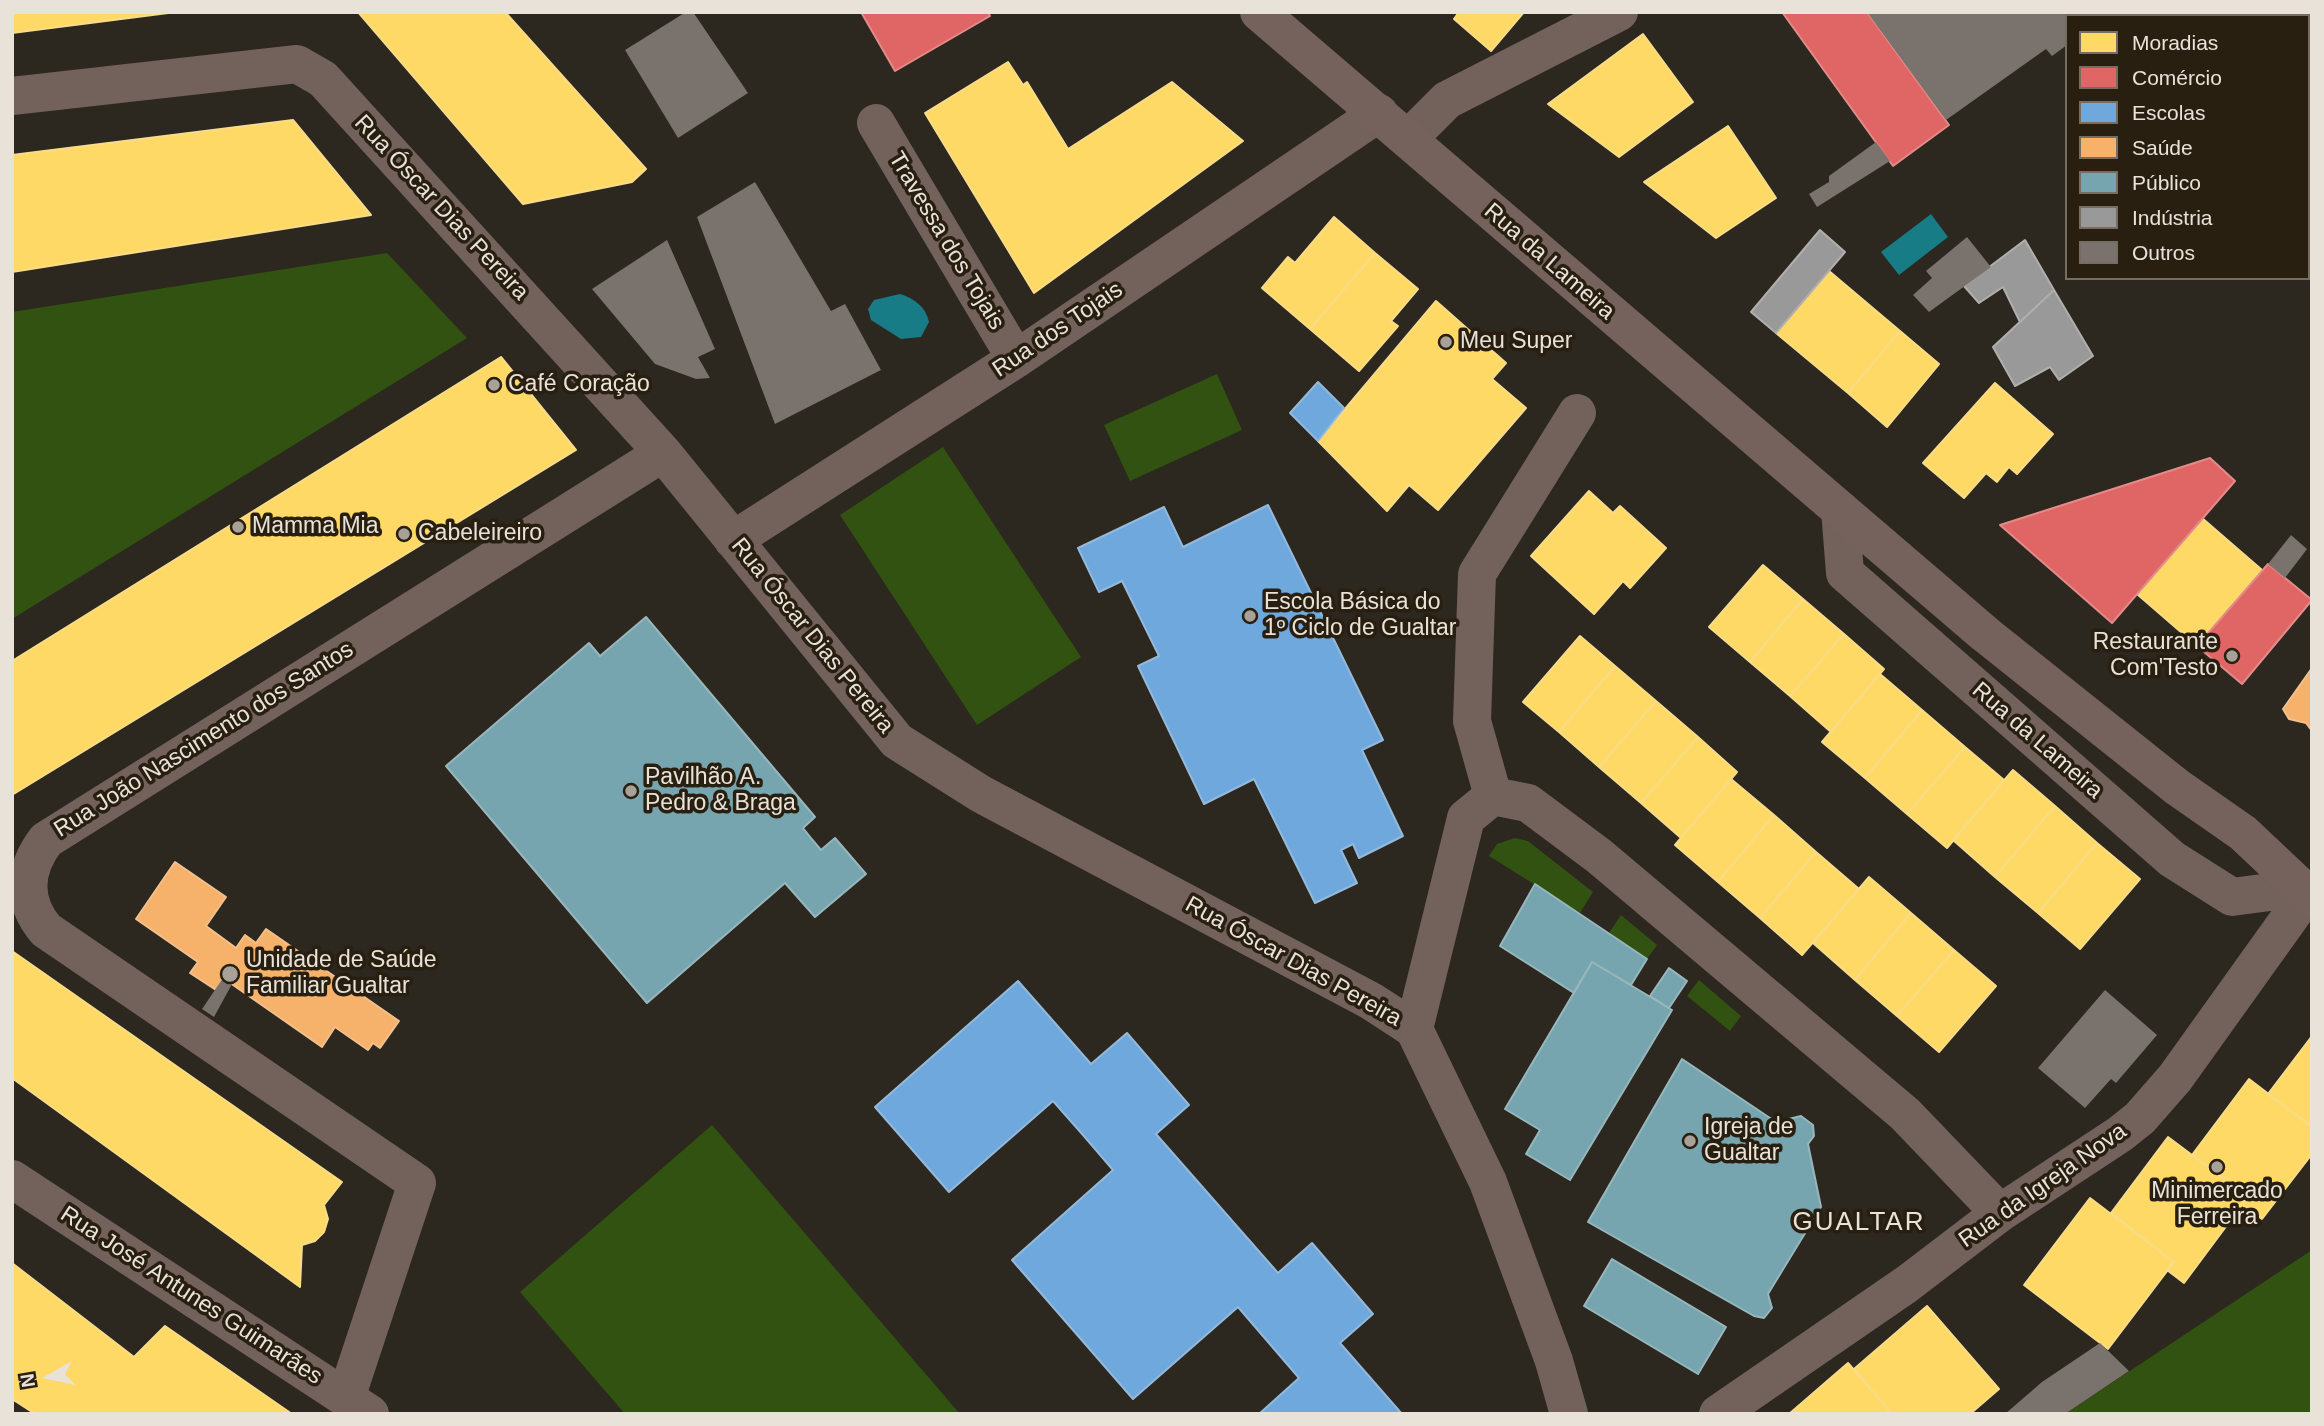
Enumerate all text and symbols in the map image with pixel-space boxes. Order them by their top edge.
legend [2065,14,2310,280]
text: Moradias [2132,31,2218,54]
text: Comércio [2132,66,2222,89]
text: Escolas [2132,101,2206,124]
street label: Rua Óscar Dias Pereira [348,110,534,306]
text: Saúde [2132,136,2193,159]
street label: Travessa dos Tojais [882,147,1010,335]
text: Público [2132,171,2201,194]
street label: Rua da Lameira [1478,198,1620,326]
text: Indústria [2132,206,2213,229]
text: Outros [2132,241,2195,264]
street label: Rua dos Tojais [988,276,1128,384]
place label: Meu Super [1460,328,1573,356]
marker: Meu Super [1438,334,1454,350]
place label: Café Coração [508,371,650,399]
marker: Café Coração [486,377,502,393]
place label: Mamma Mia [252,513,379,541]
marker: Mamma Mia [230,519,246,535]
place label: Cabeleireiro [418,520,542,548]
marker: Cabeleireiro [396,526,412,542]
street label: Rua Óscar Dias Pereira [725,533,899,739]
place label: Escola Básica do 1º Ciclo de Gualtar [1264,589,1456,643]
marker: Escola Básica do 1º Ciclo de Gualtar [1242,608,1258,624]
place label: Restaurante Com'Testo [2093,629,2218,683]
street label: Rua João Nascimento dos Santos [49,636,359,844]
marker: Restaurante Com'Testo [2224,648,2240,664]
street label: Rua da Lameira [1966,677,2108,805]
place label: Pavilhão A. Pedro & Braga [645,764,796,818]
marker: Pavilhão A. Pedro & Braga [623,783,639,799]
street label: Rua Óscar Dias Pereira [1180,891,1406,1033]
place label: Unidade de Saúde Familiar Gualtar [246,947,437,1001]
marker: Unidade de Saúde Familiar Gualtar [220,964,240,984]
place label: Igreja de Gualtar [1704,1114,1794,1168]
street label: Rua da Igreja Nova [1954,1118,2132,1254]
marker: Igreja de Gualtar [1682,1133,1698,1149]
marker: Minimercado Ferreira [2209,1159,2225,1175]
place label: Minimercado Ferreira [2151,1178,2283,1232]
street label: Rua José Antunes Guimarães [55,1201,327,1391]
district label: GUALTAR [1793,1207,1925,1239]
north arrow [14,1342,84,1412]
text: N [16,1372,39,1389]

